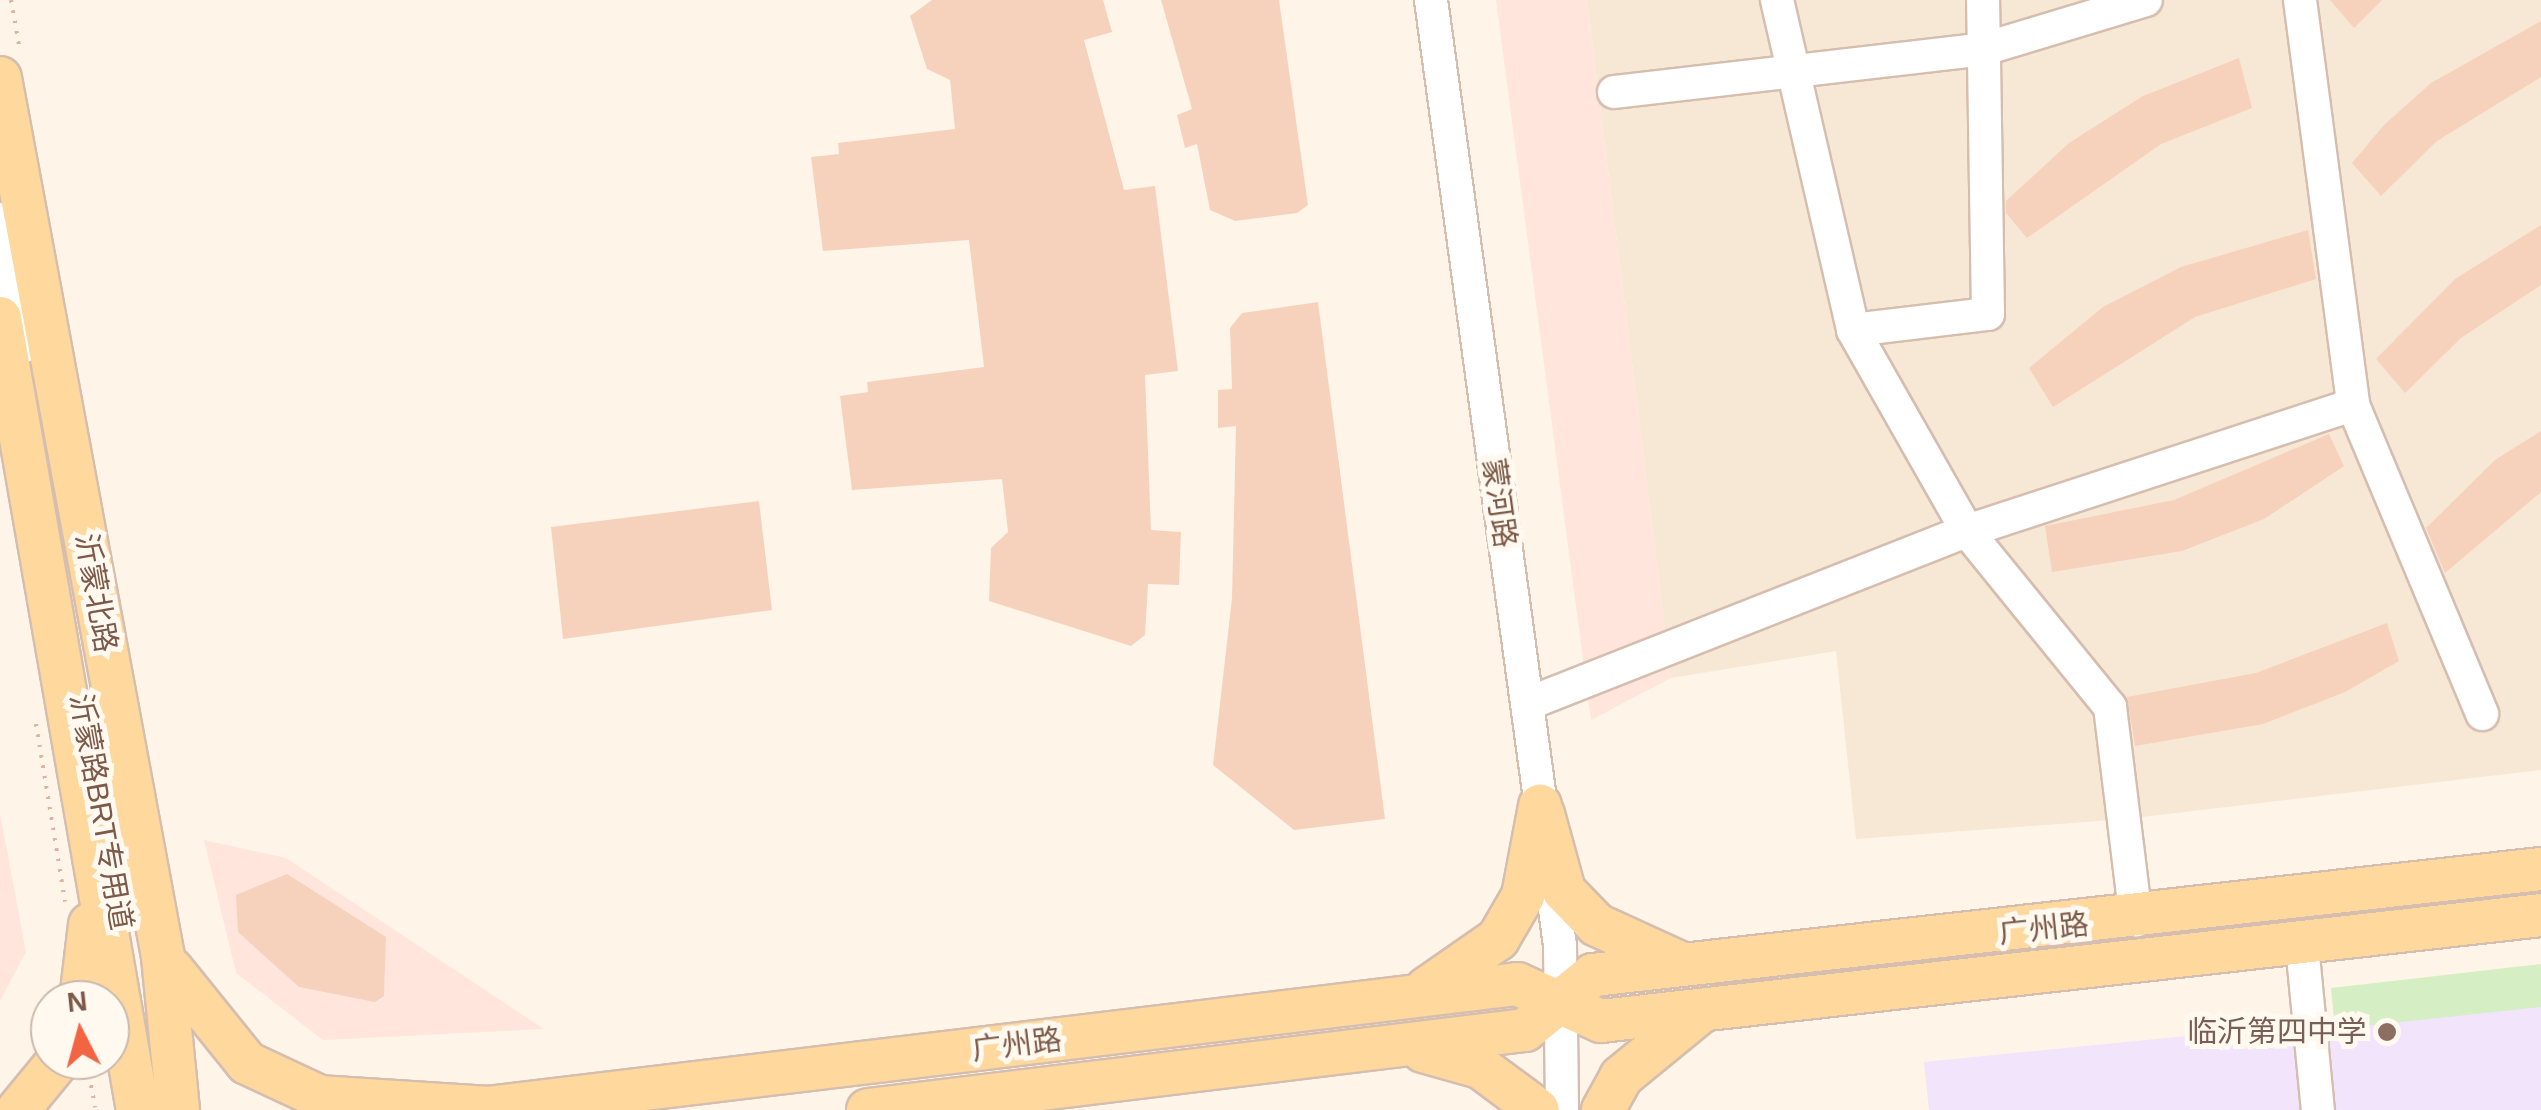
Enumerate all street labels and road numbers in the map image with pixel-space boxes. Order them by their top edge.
street label: 蒙河路 [1475,456,1523,550]
street label: 沂蒙北路 [68,531,124,655]
street label: 沂蒙路BRT专用道 [62,691,140,933]
street label: 广州路 [1997,906,2091,952]
street label: 广州路 [970,1022,1064,1068]

